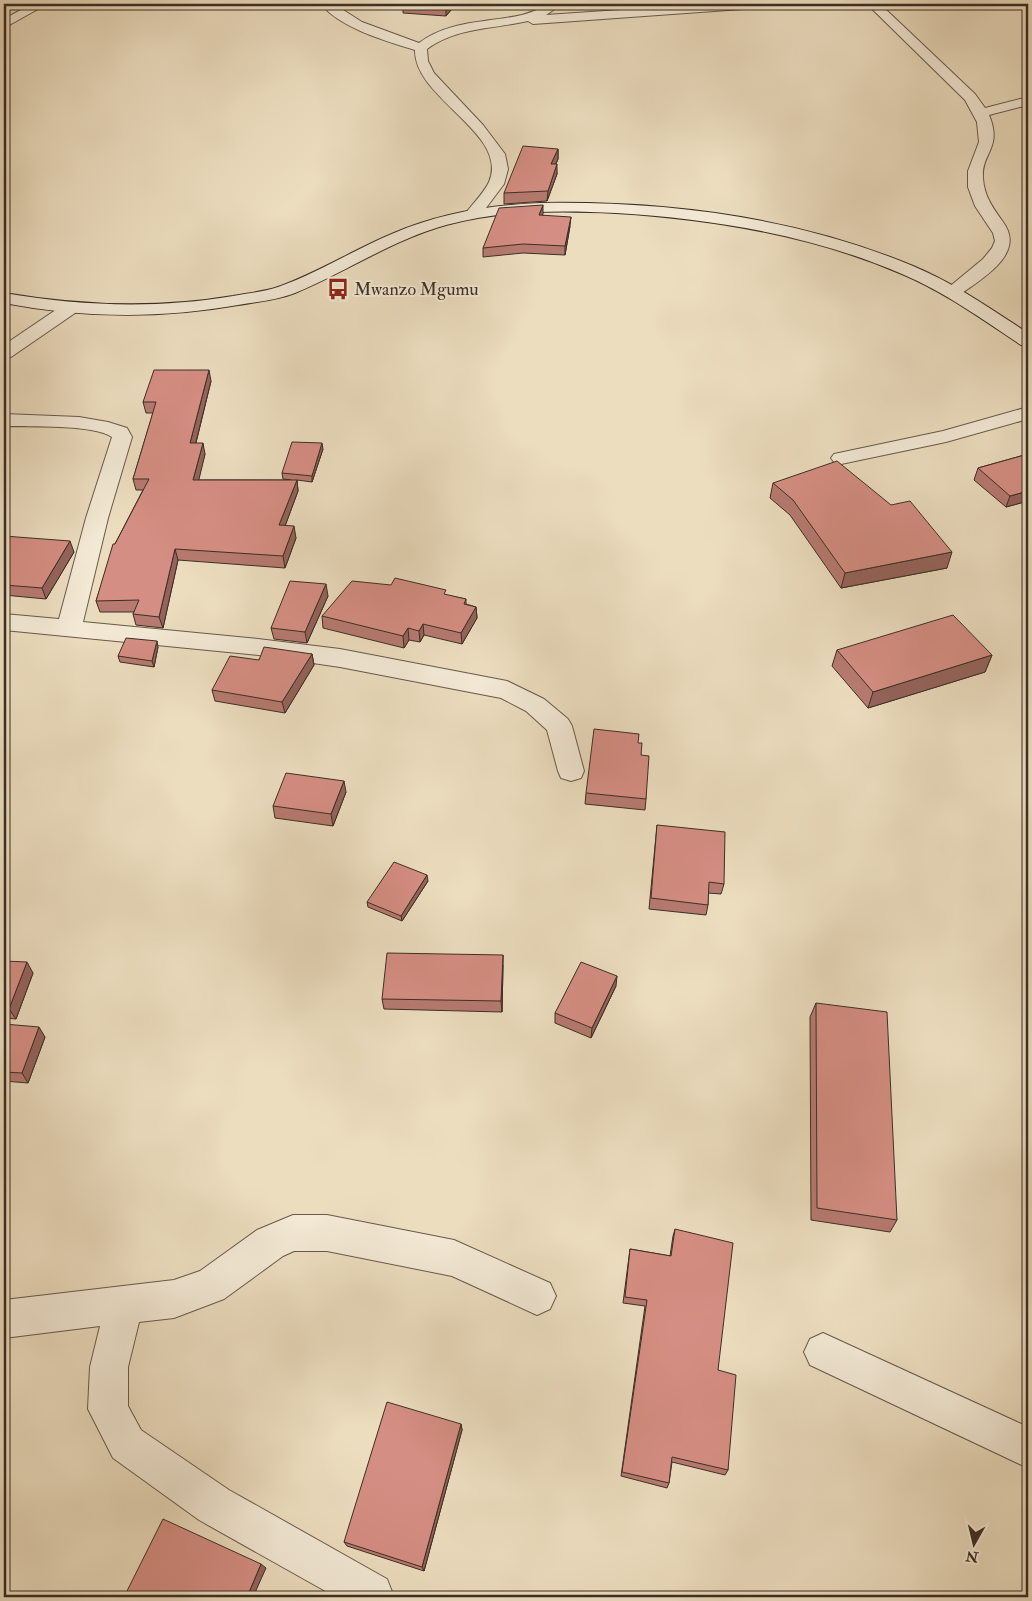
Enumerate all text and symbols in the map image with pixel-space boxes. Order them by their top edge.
bus stop icon: Mwanzo Mgumu [325,276,351,302]
place label: Mwanzo Mgumu [354,278,479,301]
north arrow [950,1518,1000,1568]
text: N [964,1547,981,1566]

